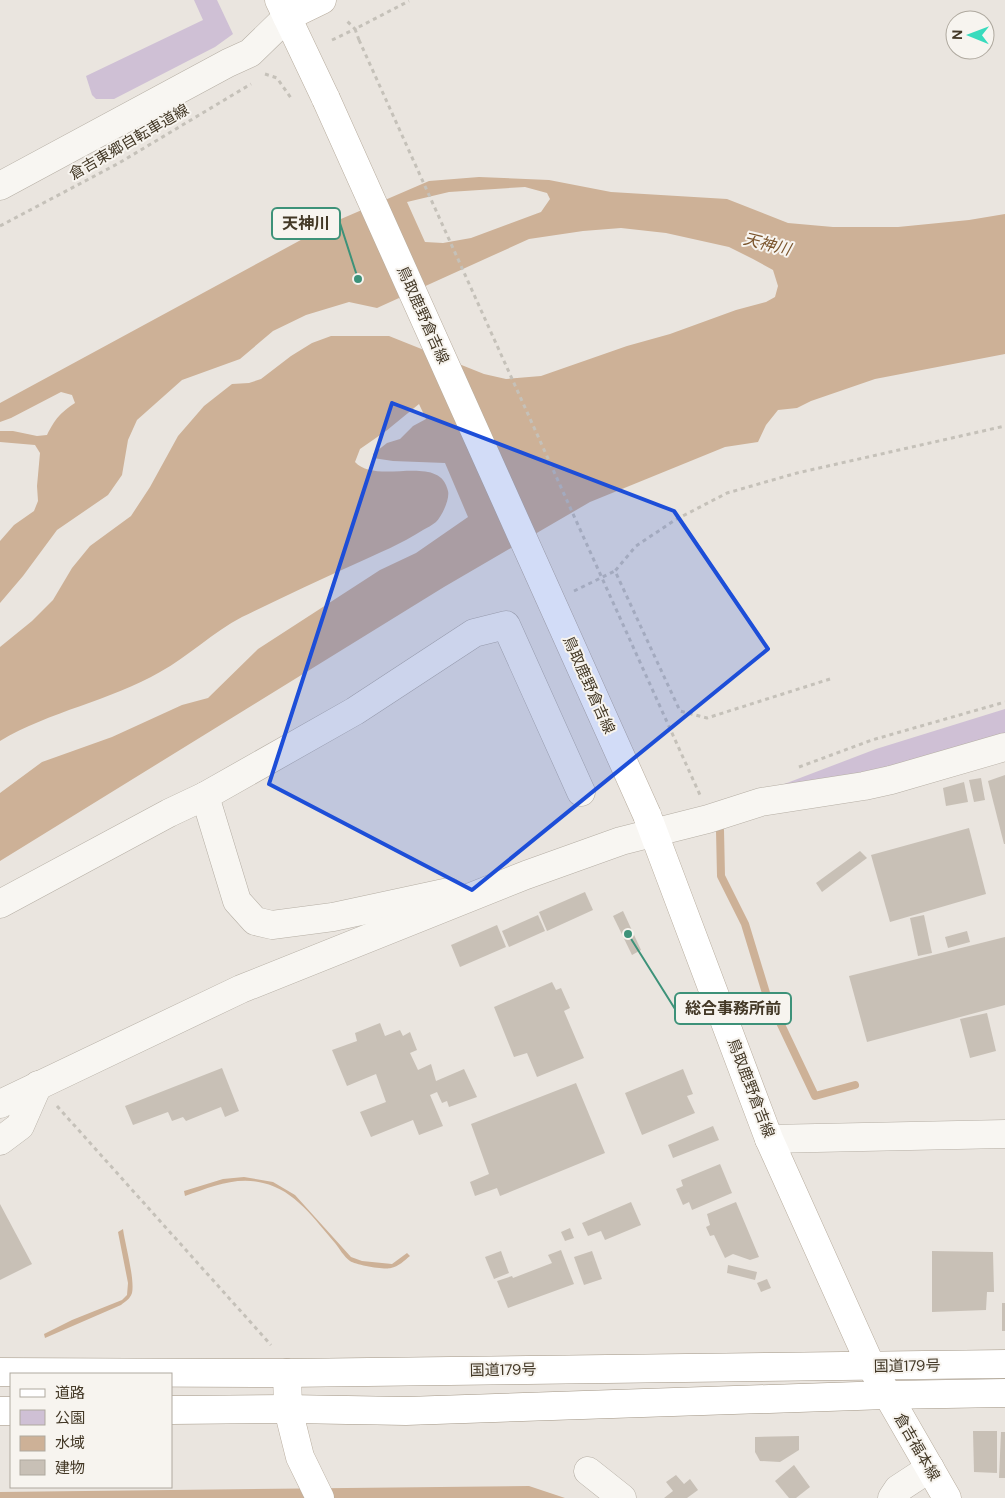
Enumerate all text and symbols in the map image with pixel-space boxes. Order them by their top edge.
north arrow [945,10,995,60]
text: N [948,30,966,40]
street label: 倉吉東郷自転車道線 [66,100,192,184]
callout: 天神川 [272,208,340,239]
text: 天神川 [282,213,330,234]
water label: 天神川 [741,228,795,260]
street label: 鳥取鹿野倉吉線 [393,263,453,367]
street label: 鳥取鹿野倉吉線 [559,633,619,737]
callout: 総合事務所前 [675,993,791,1024]
text: 総合事務所前 [685,998,781,1019]
street label: 鳥取鹿野倉吉線 [723,1035,779,1141]
street label: 国道179号 [873,1355,941,1377]
street label: 国道179号 [469,1359,537,1381]
legend [10,1373,172,1488]
text: 道路 [55,1383,85,1403]
text: 公園 [55,1408,85,1428]
street label: 倉吉福本線 [890,1410,944,1484]
text: 水域 [55,1433,85,1453]
text: 建物 [55,1458,85,1478]

